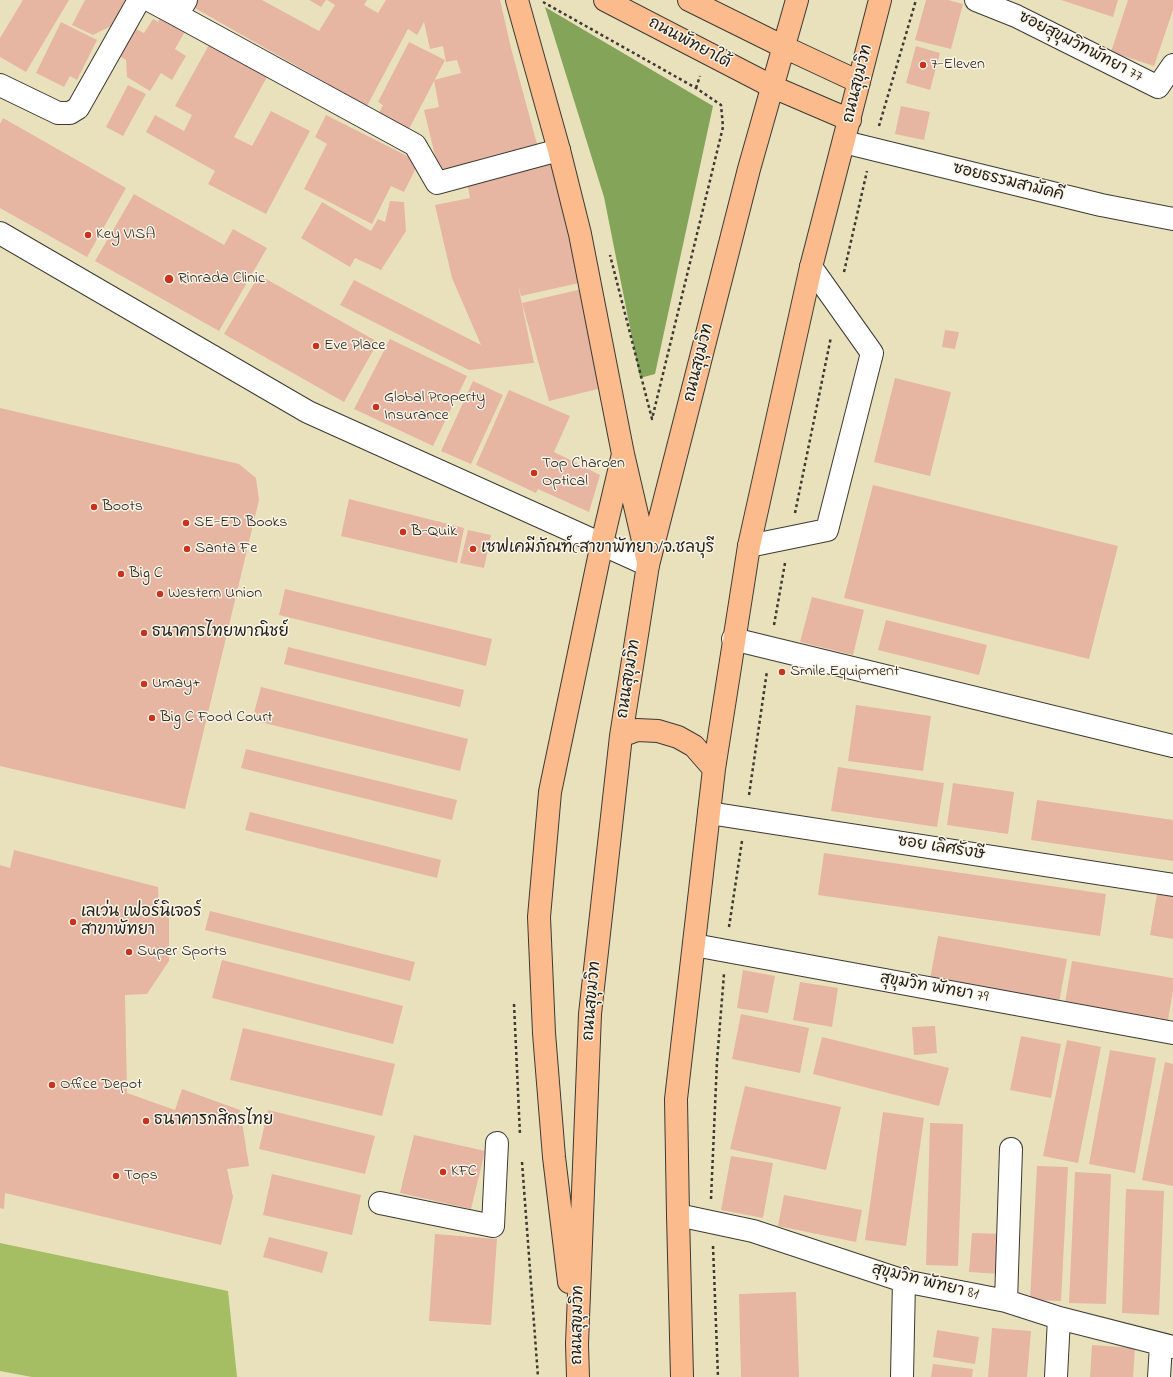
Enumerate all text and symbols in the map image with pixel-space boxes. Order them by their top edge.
street label: ซอยสุขุมวิทพัทยา 77 [1015,8,1145,88]
street label: ถนนพัทยาใต้ [644,14,734,74]
street label: ถนนสุขุมวิท [840,43,878,125]
place label: 7-Eleven [931,55,985,75]
marker: 7-Eleven [918,60,928,70]
street label: ซอยธรรมสามัคคี [950,160,1066,206]
place label: Key VISA [96,225,155,245]
marker: Key VISA [83,230,93,240]
place label: Rinrada Clinic [178,269,265,289]
marker: Rinrada Clinic [163,273,175,285]
street label: ถนนสุขุมวิท [681,322,719,404]
place label: Eve Place [324,336,385,356]
marker: Eve Place [311,341,321,351]
place label: Global Property Insurance [384,388,485,426]
marker: Global Property Insurance [371,402,381,412]
place label: Top Charoen Optical [542,454,625,492]
marker: Top Charoen Optical [529,468,539,478]
place label: Boots [102,497,143,517]
marker: Boots [89,502,99,512]
place label: SE-ED Books [194,513,287,533]
marker: SE-ED Books [181,518,191,528]
place label: B-Quik [411,522,457,542]
marker: B-Quik [398,527,408,537]
place label: Santa Fe [195,539,257,559]
place label: เซฟเคมีภัณฑ์(สาขาพัทยา)/จ.ชลบุรี [481,539,714,559]
marker: Santa Fe [182,544,192,554]
marker: เซฟเคมีภัณฑ์(สาขาพัทยา)/จ.ชลบุรี [468,544,478,554]
place label: Big C [129,564,163,584]
marker: Big C [116,569,126,579]
place label: Western Union [168,584,262,604]
marker: Western Union [155,589,165,599]
place label: ธนาคารไทยพาณิชย์ [152,623,289,643]
marker: ธนาคารไทยพาณิชย์ [139,628,149,638]
street label: ถนนสุขุมวิท [614,638,646,720]
place label: Smile Equipment [790,662,899,682]
marker: Smile Equipment [777,667,787,677]
place label: Umay+ [152,674,201,694]
marker: Umay+ [139,679,149,689]
place label: Big C Food Court [160,708,273,728]
marker: Big C Food Court [147,713,157,723]
street label: ซอย เลิศรังษี [896,833,986,865]
place label: เลเว่น เฟอร์นิเจอร์ สาขาพัทยา [81,903,202,941]
marker: เลเว่น เฟอร์นิเจอร์ สาขาพัทยา [68,917,78,927]
place label: Super Sports [137,942,227,962]
marker: Super Sports [124,947,134,957]
street label: ถนนสุขุมวิท [580,960,606,1042]
street label: สุขุมวิท พัทยา 79 [878,970,990,1008]
place label: Office Depot [60,1075,142,1095]
marker: Office Depot [47,1080,57,1090]
place label: ธนาคารกสิกรไทย [154,1111,273,1131]
marker: ธนาคารกสิกรไทย [141,1116,151,1126]
place label: KFC [451,1162,477,1182]
place label: Tops [124,1166,158,1186]
marker: KFC [438,1167,448,1177]
marker: Tops [111,1171,121,1181]
street label: สุขุมวิท พัทยา 81 [870,1260,980,1306]
street label: ถนนสุขุมวิท [569,1285,589,1365]

